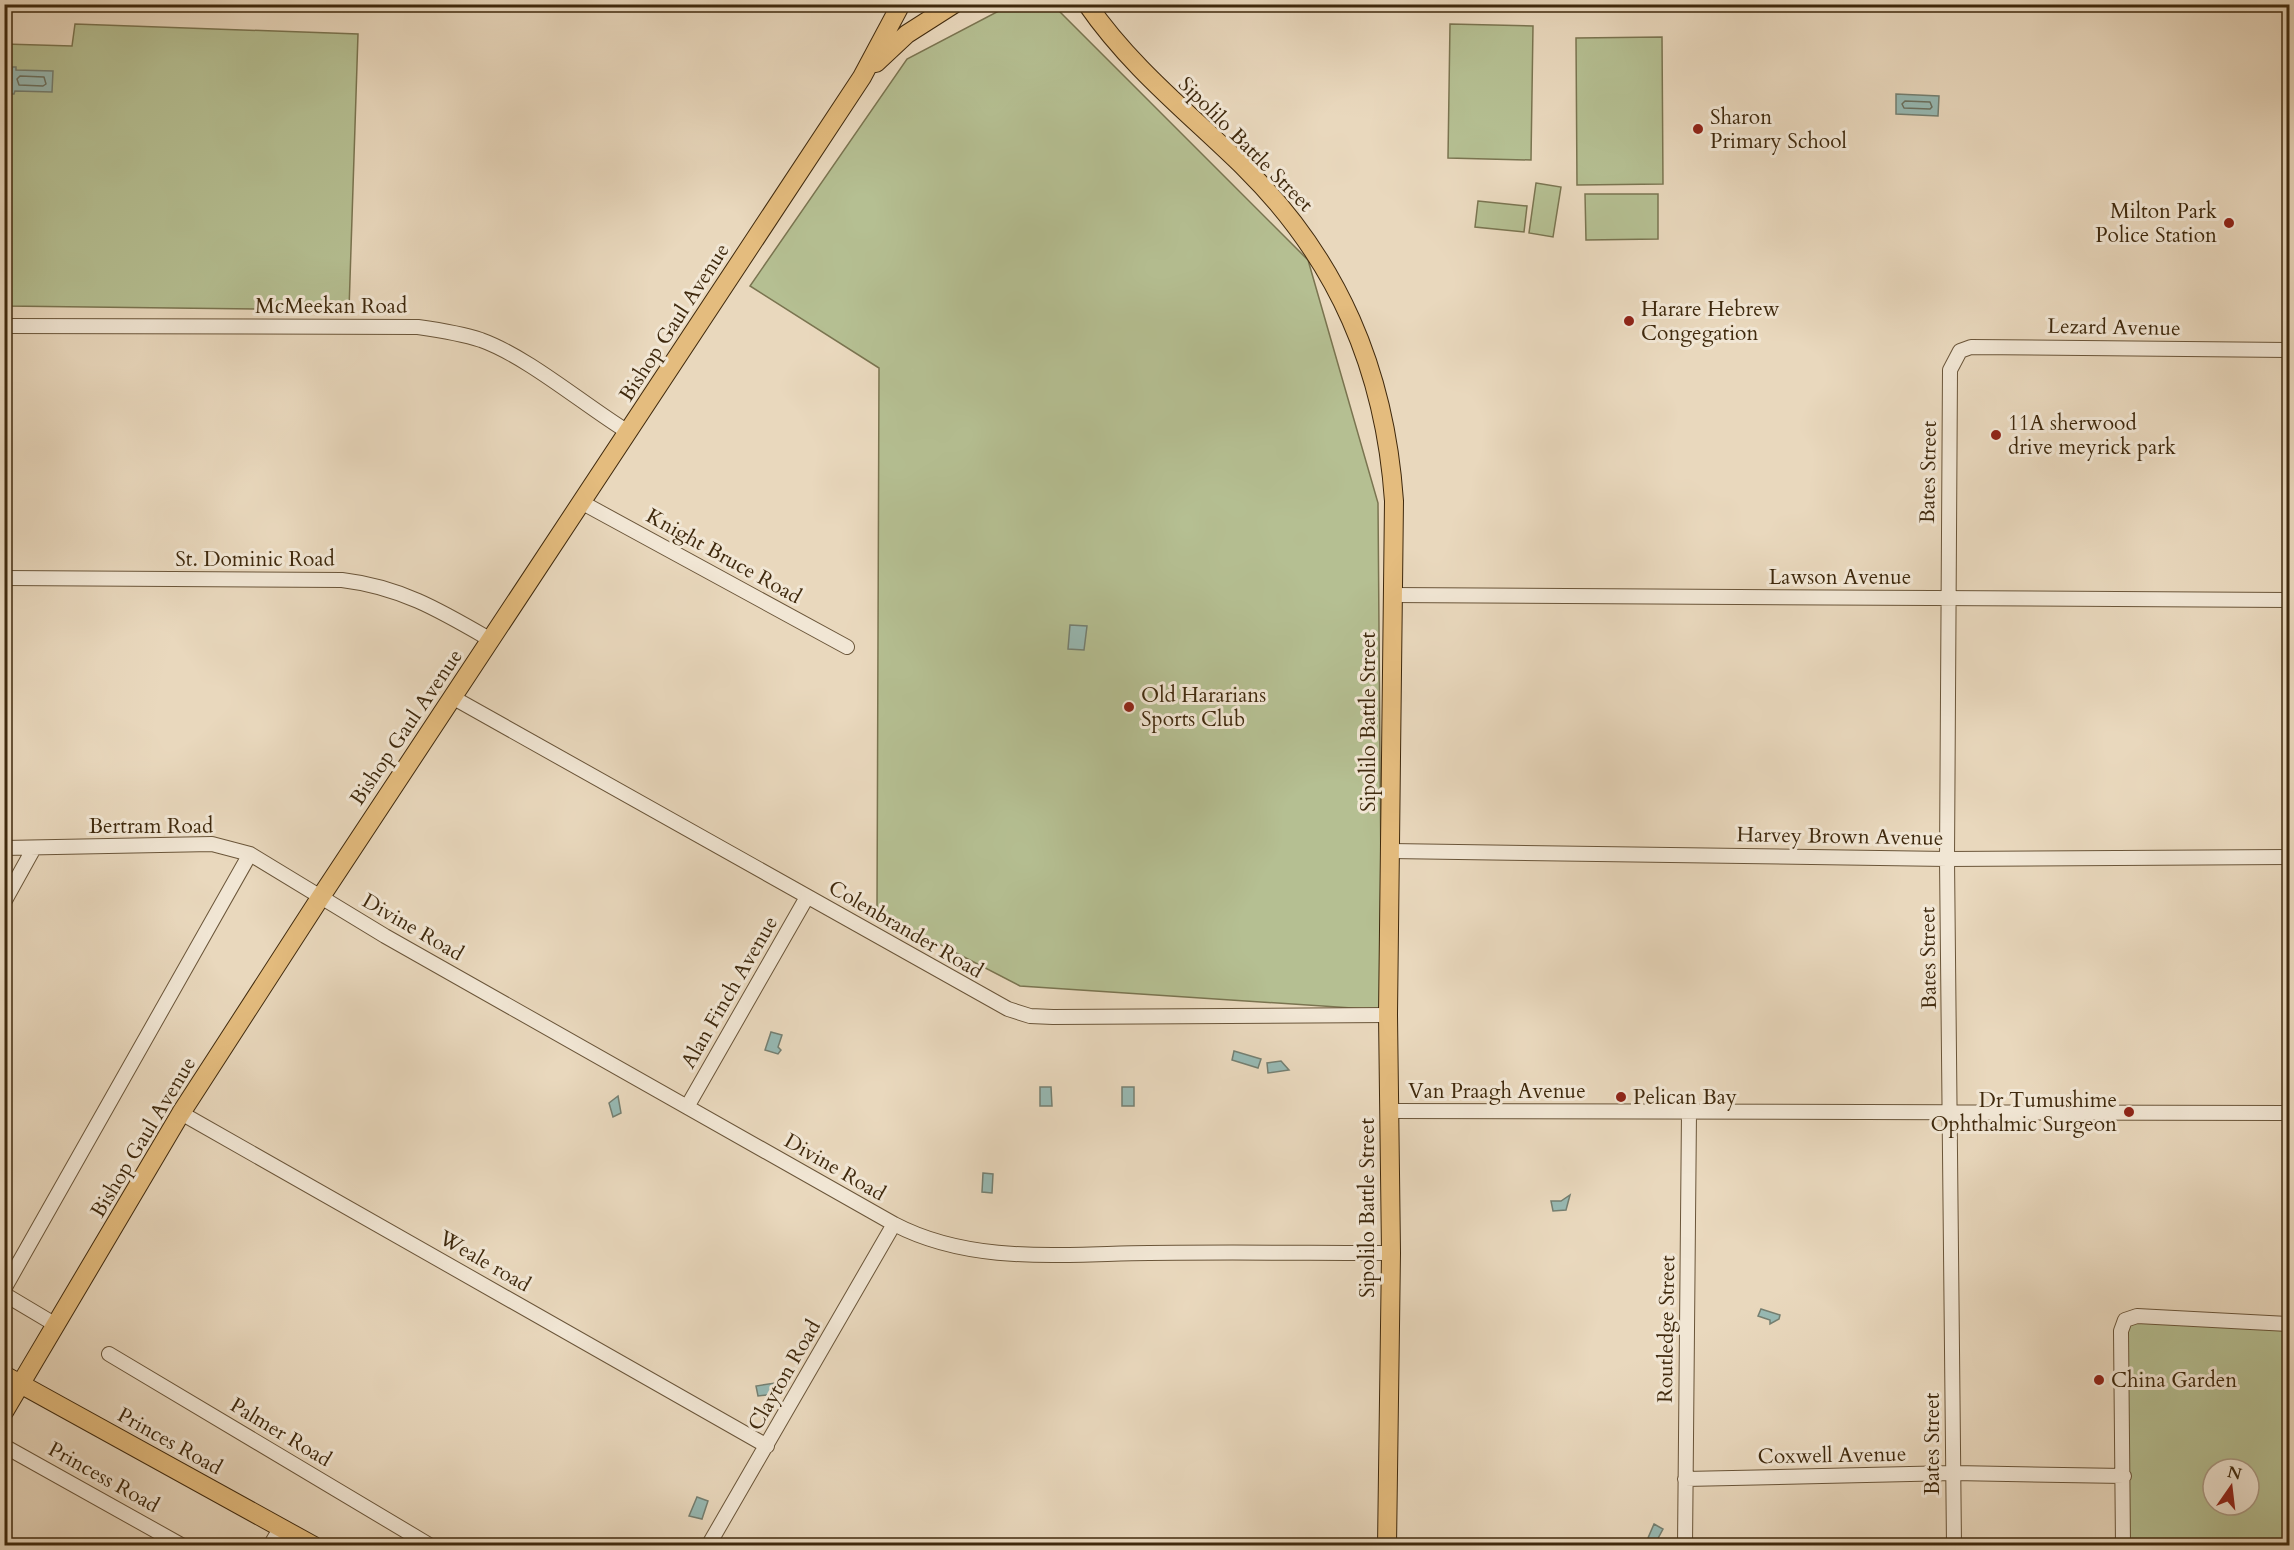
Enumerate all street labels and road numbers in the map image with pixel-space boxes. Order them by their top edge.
street label: Sipolilo Battle Street [1172,70,1320,219]
street label: Bishop Gaul Avenue [612,238,736,407]
street label: McMeekan Road [255,292,407,321]
street label: Lezard Avenue [2047,312,2181,343]
street label: Bates Street [1913,420,1944,524]
street label: Knight Bruce Road [641,502,807,611]
street label: St. Dominic Road [175,545,335,574]
street label: Lawson Avenue [1769,563,1911,592]
street label: Sipolilo Battle Street [1354,632,1383,812]
street label: Bishop Gaul Avenue [343,643,470,811]
street label: Bertram Road [89,812,213,841]
street label: Harvey Brown Avenue [1736,820,1944,853]
street label: Colenbrander Road [823,873,988,986]
street label: Divine Road [357,887,469,968]
street label: Bates Street [1913,906,1944,1010]
street label: Alan Finch Avenue [674,911,785,1074]
street label: Bishop Gaul Avenue [84,1051,203,1223]
street label: Van Praagh Avenue [1408,1077,1586,1106]
street label: Sipolilo Battle Street [1353,1118,1382,1298]
street label: Divine Road [779,1127,891,1208]
street label: Weale road [433,1223,536,1299]
street label: Routledge Street [1651,1255,1682,1403]
street label: Clayton Road [741,1315,828,1436]
street label: Palmer Road [225,1391,337,1474]
street label: Bates Street [1918,1392,1947,1495]
street label: Princes Road [112,1401,227,1482]
street label: Princess Road [43,1435,165,1520]
street label: Coxwell Avenue [1757,1440,1907,1471]

